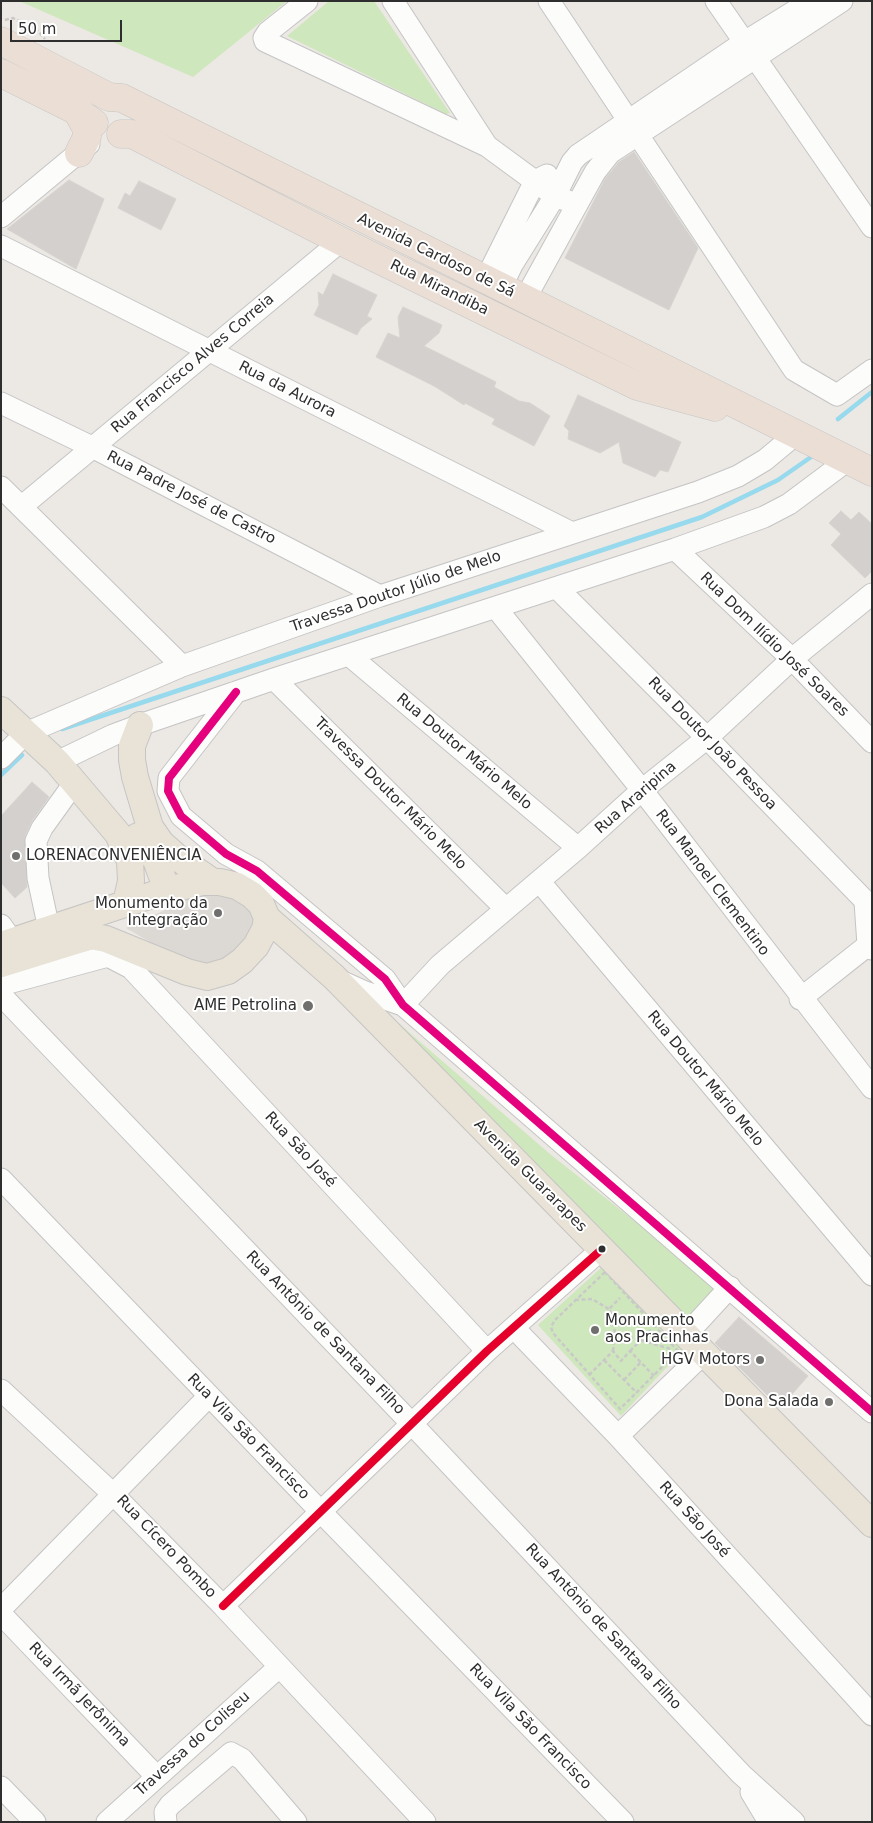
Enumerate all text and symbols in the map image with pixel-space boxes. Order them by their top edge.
scale bar [12,10,125,42]
text: 50 m [18,20,56,38]
street label: Avenida Cardoso de Sá [354,210,518,302]
street label: Rua Mirandiba [387,256,491,320]
street label: Rua Francisco Alves Correia [108,291,278,437]
street label: Rua da Aurora [235,358,339,422]
street label: Rua Padre José de Castro [103,447,279,549]
street label: Travessa Doutor Júlio de Melo [288,547,504,637]
street label: Rua Dom Ilídio José Soares [696,569,852,721]
street label: Rua Doutor João Pessoa [644,674,780,814]
street label: Rua Doutor Mário Melo [393,690,535,814]
street label: Travessa Doutor Mário Melo [310,714,470,874]
street label: Rua Araripina [592,758,680,838]
street label: Rua Manoel Clementino [651,806,773,960]
place label: LORENACONVENIÊNCIA [26,847,201,865]
marker: LORENACONVENIÊNCIA [10,850,22,862]
place label: Monumento da Integração [95,895,208,930]
marker: Monumento da Integração [212,907,224,919]
place label: AME Petrolina [194,997,297,1015]
marker: AME Petrolina [301,999,315,1013]
street label: Rua Doutor Mário Melo [643,1008,767,1150]
street label: Rua São José [261,1109,339,1191]
street label: Avenida Guararapes [470,1116,590,1236]
unlabelled marker [597,1244,607,1254]
street label: Rua Antônio de Santana Filho [242,1247,408,1419]
place label: Monumento aos Pracinhas [605,1312,709,1347]
marker: Monumento aos Pracinhas [589,1324,601,1336]
place label: HGV Motors [661,1351,750,1369]
marker: HGV Motors [754,1354,766,1366]
street label: Rua Vila São Francisco [183,1370,313,1504]
place label: Dona Salada [724,1393,819,1411]
marker: Dona Salada [823,1396,835,1408]
street label: Rua São José [655,1478,733,1562]
street label: Rua Cícero Pombo [112,1492,220,1602]
street label: Rua Antônio de Santana Filho [521,1540,685,1714]
street label: Rua Irmã Jerônima [25,1639,133,1751]
street label: Rua Vila São Francisco [465,1660,595,1794]
street label: Travessa do Coliseu [132,1688,254,1800]

